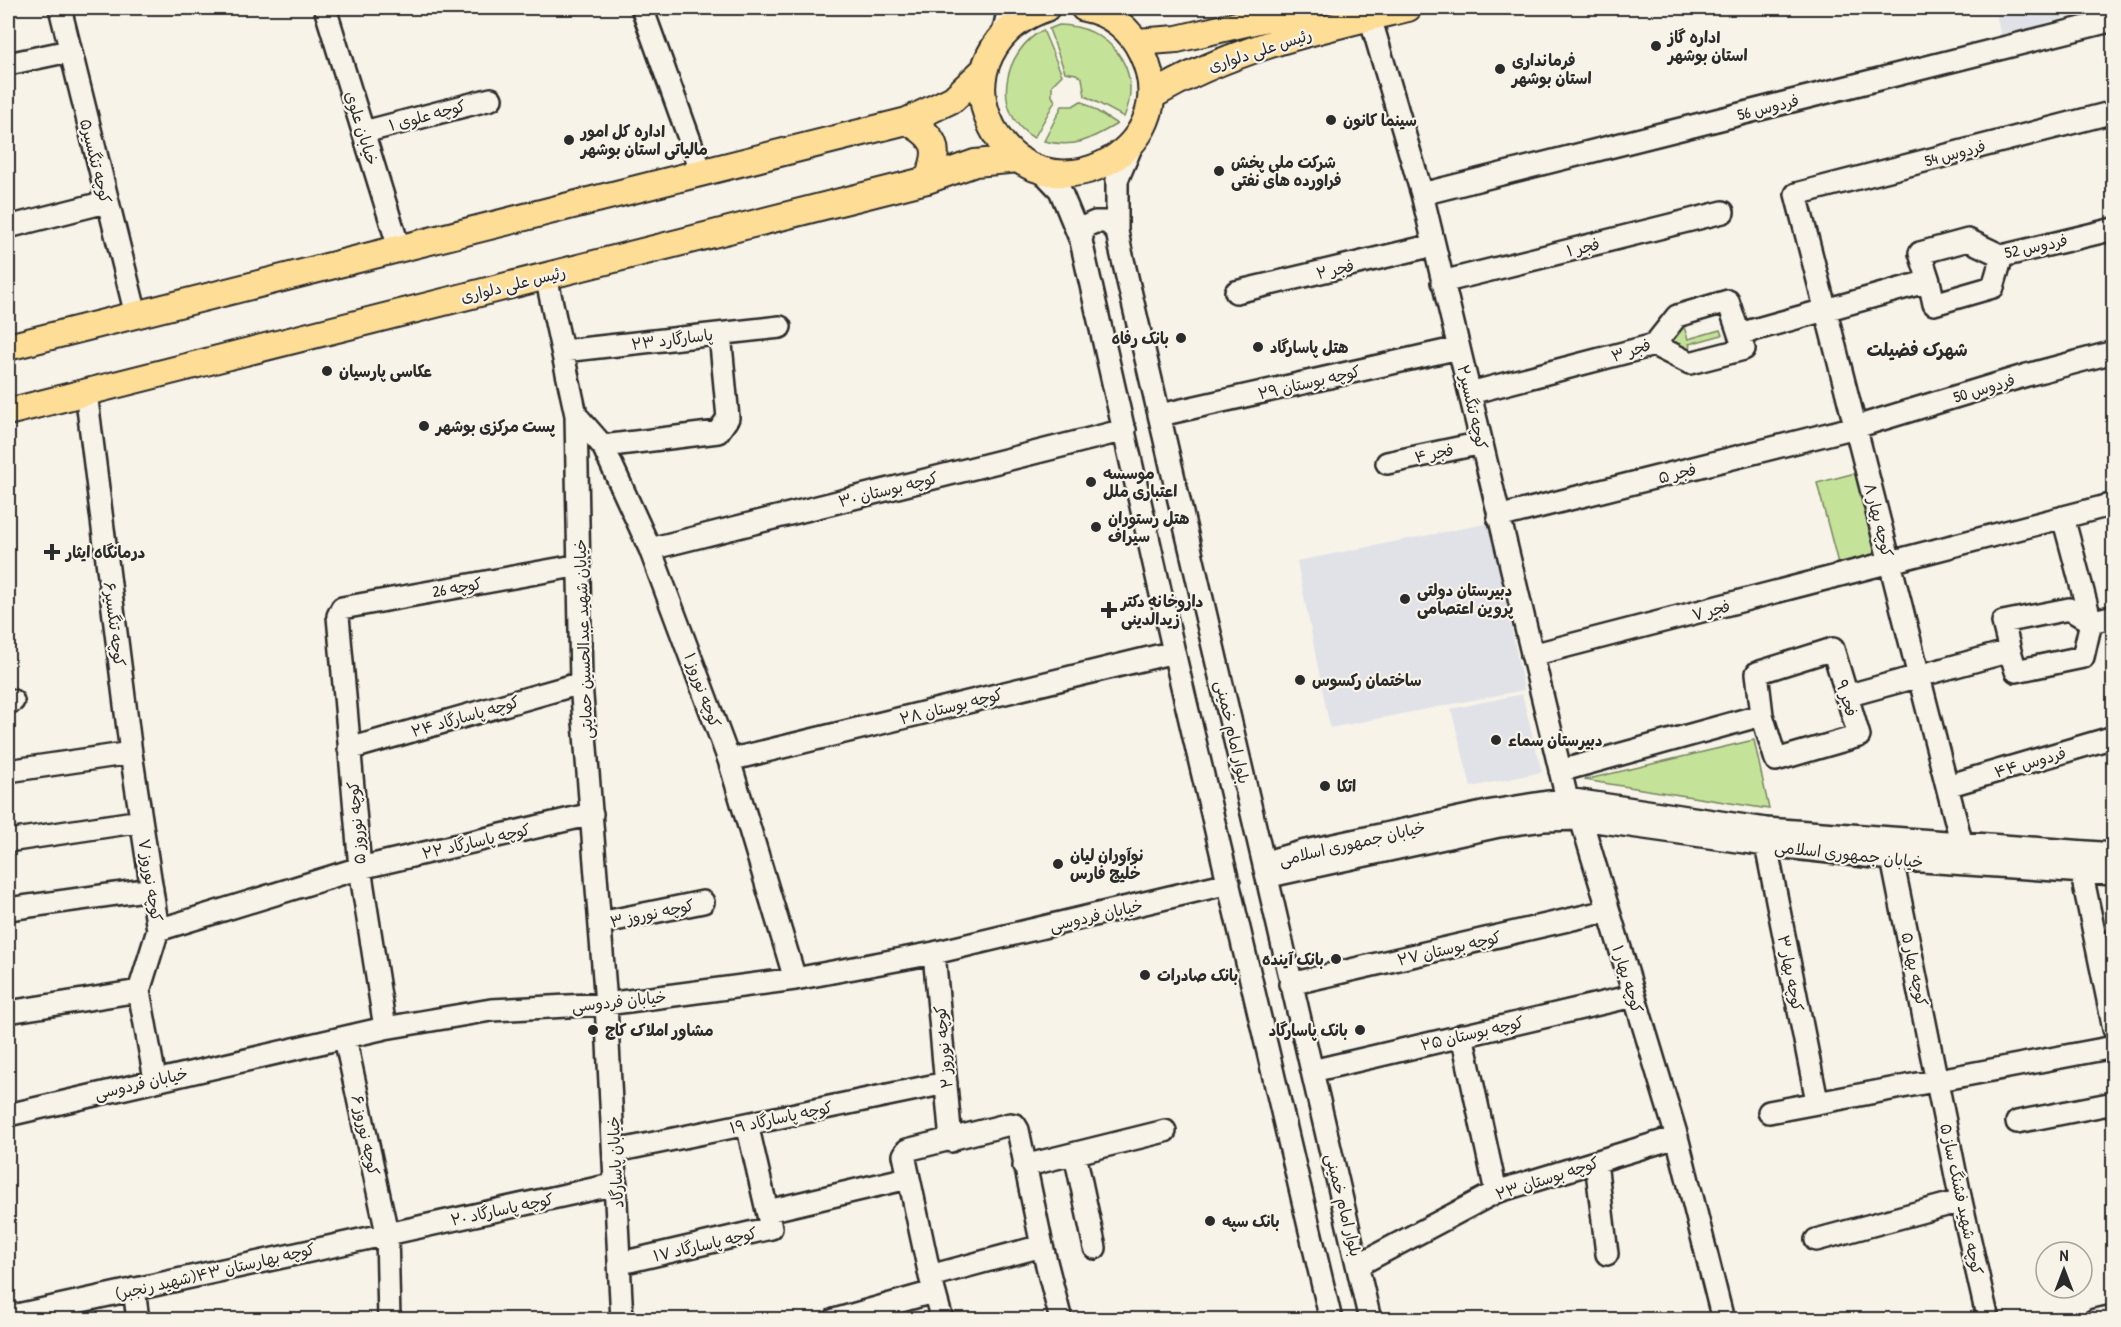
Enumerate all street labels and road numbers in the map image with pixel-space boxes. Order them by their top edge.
street label: رئیس علی دلواری [1205,23,1315,77]
street label: خیابان علوی [340,88,384,168]
street label: فردوس 56 [1735,89,1801,125]
street label: کوچه علوی ۱ [386,94,468,136]
street label: کوچه تنگسیر۵ [75,116,117,206]
street label: فردوس 54 [1922,134,1988,172]
street label: فردوس 52 [2002,229,2070,263]
street label: فجر ۱ [1564,232,1602,262]
street label: فجر ۲ [1314,254,1356,284]
street label: رئیس علی دلواری [458,260,568,308]
street label: پاسارگارد ۲۳ [630,323,714,355]
street label: فجر ۳ [1608,333,1654,367]
street label: کوچه بوستان ۲۹ [1256,359,1363,404]
street label: کوچه تنگسیر۲ [1453,363,1493,452]
street label: فردوس 50 [1950,368,2018,408]
street label: فجر ۴ [1412,438,1456,468]
street label: فجر ۵ [1656,458,1698,488]
street label: کوچه بوستان ۳۰ [836,466,940,512]
street label: کوچه بهار ۸ [1859,481,1899,559]
street label: خیابان شهید عبدالحسین حمایتی [569,539,597,739]
street label: کوچه 26 [430,572,484,602]
street label: کوچه تنگسیر۶ [99,580,131,668]
street label: فجر ۷ [1689,594,1733,626]
street label: کوچه نوروز ۱ [679,650,727,731]
street label: فجر ۹ [1831,677,1863,719]
street label: بلوار امام خمینی [1208,678,1256,786]
street label: کوچه بوستان ۲۸ [897,683,1005,729]
street label: کوچه پاسارگاد ۲۴ [408,690,522,742]
street label: فردوس ۴۴ [1992,741,2068,783]
street label: کوچه نوروز ۵ [341,780,371,865]
street label: خیابان جمهوری اسلامی [1277,815,1427,871]
street label: کوچه پاسارگاد ۲۲ [420,818,532,864]
street label: خیابان جمهوری اسلامی [1774,835,1924,873]
street label: کوچه نوروز ۷ [134,837,168,923]
street label: کوچه نوروز ۳ [608,893,696,933]
street label: خیابان فردوسی [1047,894,1145,936]
street label: کوچه بوستان ۲۷ [1395,925,1503,971]
street label: کوچه بهار ۵ [1896,930,1934,1008]
street label: کوچه بهار ۳ [1773,933,1809,1013]
street label: کوچه بهار ۱ [1607,942,1649,1016]
street label: خیابان فردوسی [571,985,667,1017]
street label: کوچه نوروز ۲ [928,1005,958,1089]
street label: کوچه بوستان ۲۵ [1418,1010,1526,1056]
street label: خیابان فردوسی [92,1062,190,1104]
street label: کوچه نوروز ۶ [347,1093,385,1178]
street label: کوچه پاسارگاد ۱۹ [728,1095,835,1139]
street label: خیابان پاسارگاد [602,1115,628,1209]
street label: کوچه شهید فشنگ ساز ۵ [1935,1121,1989,1277]
street label: بلوار امام خمینی [1319,1151,1367,1259]
street label: کوچه بوستان ۲۳ [1492,1151,1602,1205]
street label: کوچه پاسارگاد ۲۰ [448,1187,556,1231]
street label: کوچه پاسارگاد ۱۷ [651,1221,759,1267]
street label: کوچه بهارستان ۴۳(شهید رنجبر) [113,1237,317,1305]

